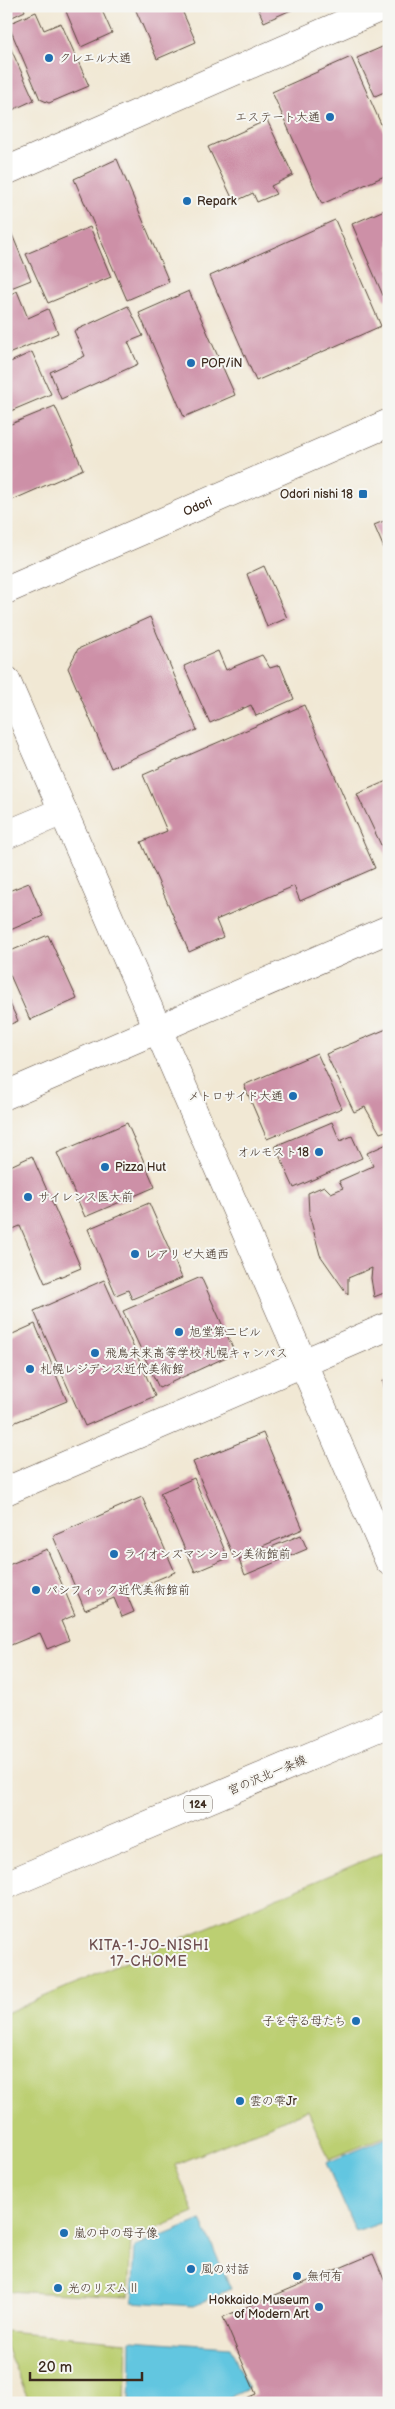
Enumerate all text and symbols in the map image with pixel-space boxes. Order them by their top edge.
place label: クレエル大通 [59,51,131,66]
marker: クレエル大通 [43,52,55,64]
place label: エステート大通 [235,110,320,125]
marker: エステート大通 [324,111,336,123]
place label: Repark [197,194,237,209]
marker: Repark [181,195,193,207]
place label: POP/iN [201,356,243,371]
marker: POP/iN [185,357,197,369]
place label: Odori nishi 18 [280,487,353,502]
marker: Odori nishi 18 [357,488,369,500]
street label: Odori [181,494,215,520]
place label: メトロサイド大通 [188,1089,283,1104]
marker: メトロサイド大通 [287,1090,299,1102]
place label: オルモスト18 [237,1145,309,1160]
marker: オルモスト18 [313,1146,325,1158]
place label: Pizza Hut [115,1160,166,1175]
marker: Pizza Hut [99,1161,111,1173]
place label: サイレンス医大前 [38,1190,133,1205]
marker: サイレンス医大前 [22,1191,34,1203]
place label: レアリゼ大通西 [145,1247,229,1262]
marker: レアリゼ大通西 [129,1248,141,1260]
place label: 旭堂第二ビル [189,1325,261,1340]
marker: 旭堂第二ビル [173,1326,185,1338]
place label: 飛鳥未来高等学校 札幌キャンパス [105,1346,288,1361]
marker: 飛鳥未来高等学校 札幌キャンパス [89,1347,101,1359]
place label: 札幌レジデンス近代美術館 [40,1362,184,1377]
marker: 札幌レジデンス近代美術館 [24,1363,36,1375]
place label: ライオンズマンション美術館前 [124,1547,291,1562]
marker: ライオンズマンション美術館前 [108,1548,120,1560]
place label: パシフィック近代美術館前 [46,1583,190,1598]
marker: パシフィック近代美術館前 [30,1584,42,1596]
street label: 宮の沢北一条線 [226,1752,309,1799]
road number: 124 [184,1796,212,1812]
district label: KITA-1-JO-NISHI 17-CHOME [89,1937,209,1970]
place label: 子を守る母たち [262,2014,346,2029]
marker: 子を守る母たち [350,2015,362,2027]
place label: 雲の雫Jr [250,2094,297,2109]
marker: 雲の雫Jr [234,2095,246,2107]
place label: 嵐の中の母子像 [74,2226,158,2241]
marker: 嵐の中の母子像 [58,2227,70,2239]
place label: 風の対話 [201,2262,249,2277]
marker: 風の対話 [185,2263,197,2275]
place label: 無何有 [307,2269,343,2284]
marker: 無何有 [291,2270,303,2282]
place label: 光のリズムⅡ [68,2281,140,2296]
marker: 光のリズムⅡ [52,2282,64,2294]
place label: Hokkaido Museum of Modern Art [209,2293,309,2322]
marker: Hokkaido Museum of Modern Art [313,2301,325,2313]
scale bar [30,2349,142,2381]
text: 20 m [38,2358,72,2377]

